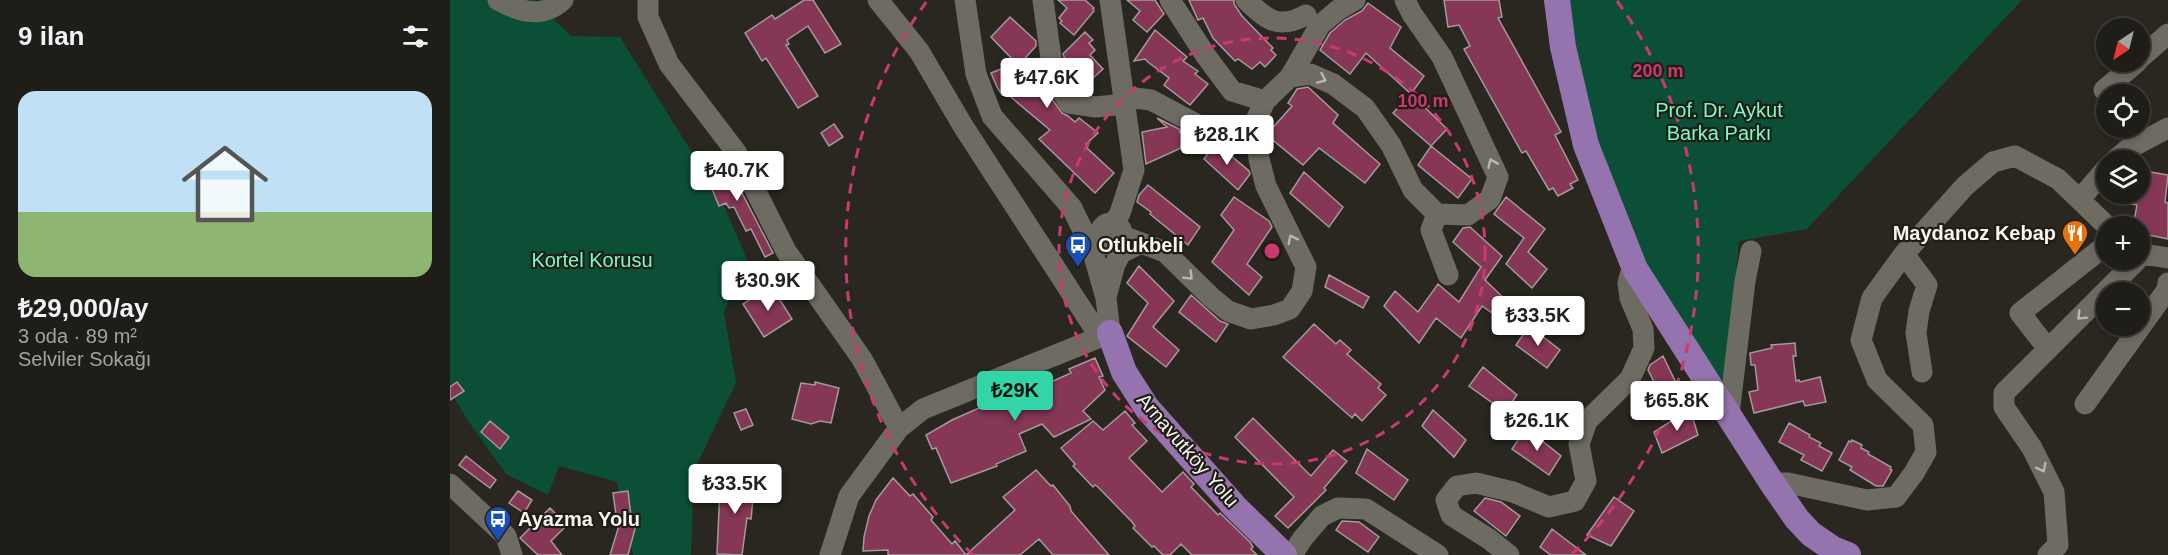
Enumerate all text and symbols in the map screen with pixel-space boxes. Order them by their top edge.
north arrow [2096,18,2150,72]
map controls [2096,18,2150,336]
icon: filters [399,20,432,53]
text: 9 ilan [18,21,84,51]
pin: ₺47.6K [998,58,1096,109]
text: 200 m [1632,61,1684,81]
text: ₺47.6K [1015,66,1079,88]
one-way arrow [1316,72,1327,84]
button: locate [2096,84,2150,138]
text: 100 m [1397,91,1449,111]
park label: Prof. Dr. Aykut Barka Parkı [1655,99,1783,144]
pin: ₺28.1K [1178,115,1276,166]
text: ₺28.1K [1195,123,1259,145]
icon: home [171,130,279,238]
button: layers [2096,150,2150,204]
pin: ₺40.7K [688,151,786,202]
one-way arrow [1487,158,1499,169]
text: ₺40.7K [705,159,769,181]
button: + [2096,216,2150,270]
restaurant icon: Maydanoz Kebap [2060,218,2090,256]
place label: Maydanoz Kebap [1893,222,2056,244]
bus stop icon: Otlukbeli [1063,230,1093,268]
place label: Otlukbeli [1098,234,1184,256]
one-way arrow [1288,235,1299,245]
centre of rings [1262,241,1282,261]
park label: Kortel Korusu [531,249,653,271]
pin: ₺30.9K [719,261,817,312]
one-way arrow [1182,268,1193,279]
text: ₺30.9K [736,269,800,291]
button: − [2096,282,2150,336]
text: ₺29,000/ay [18,293,149,323]
pin: ₺33.5K [1489,296,1587,347]
text: ₺33.5K [1506,304,1570,326]
one-way arrow [2078,309,2089,320]
text: 3 oda · 89 m² [18,325,137,347]
text: Selviler Sokağı [18,348,151,370]
pin: ₺29K [979,371,1051,422]
text: ₺29K [991,379,1039,401]
pin: ₺65.8K [1628,381,1726,432]
street label: Arnavutköy Yolu [1133,389,1243,511]
text: ₺65.8K [1645,389,1709,411]
pin: ₺26.1K [1488,401,1586,452]
text: ₺26.1K [1505,409,1569,431]
one-way arrow [2035,461,2046,472]
pin: ₺33.5K [686,464,784,515]
text: ₺33.5K [703,472,767,494]
bus stop icon: Ayazma Yolu [483,504,513,542]
place label: Ayazma Yolu [518,508,640,530]

